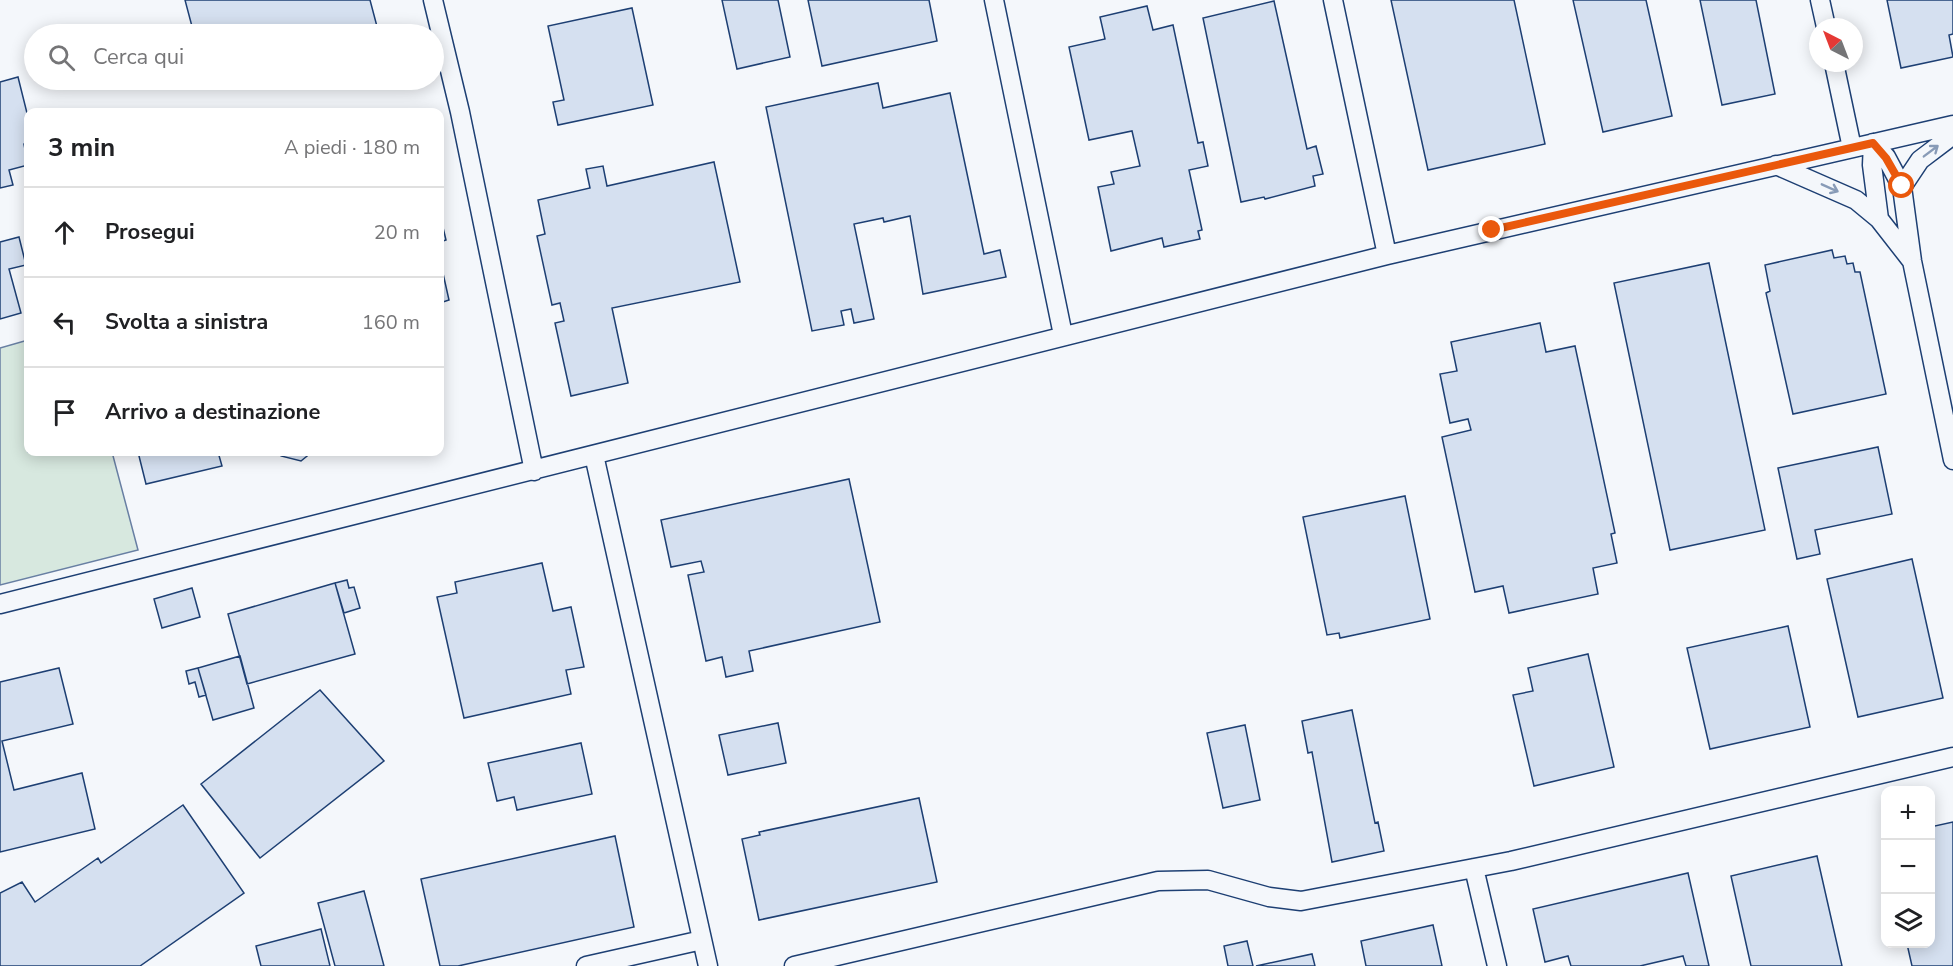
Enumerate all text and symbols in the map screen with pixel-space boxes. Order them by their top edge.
north arrow [1809,18,1863,72]
search box [24,24,444,90]
icon: search [45,41,78,74]
text: Cerca qui [93,42,184,72]
text: 3 min [48,130,115,165]
text: A piedi · 180 m [284,134,420,161]
one-way arrow [1923,145,1939,158]
route start [1888,172,1914,198]
one-way arrow [1821,184,1839,195]
icon: ahead [48,216,81,249]
route end [1478,216,1504,242]
text: Prosegui [105,217,195,247]
text: 20 m [374,219,420,246]
icon: left [48,306,81,339]
text: Svolta a sinistra [105,307,268,337]
text: 160 m [362,309,420,336]
icon: arrive [48,396,81,429]
text: Arrivo a destinazione [105,397,320,427]
map controls [1881,786,1935,948]
button: + [1881,786,1935,840]
button: − [1881,840,1935,894]
button: layers [1881,894,1935,948]

